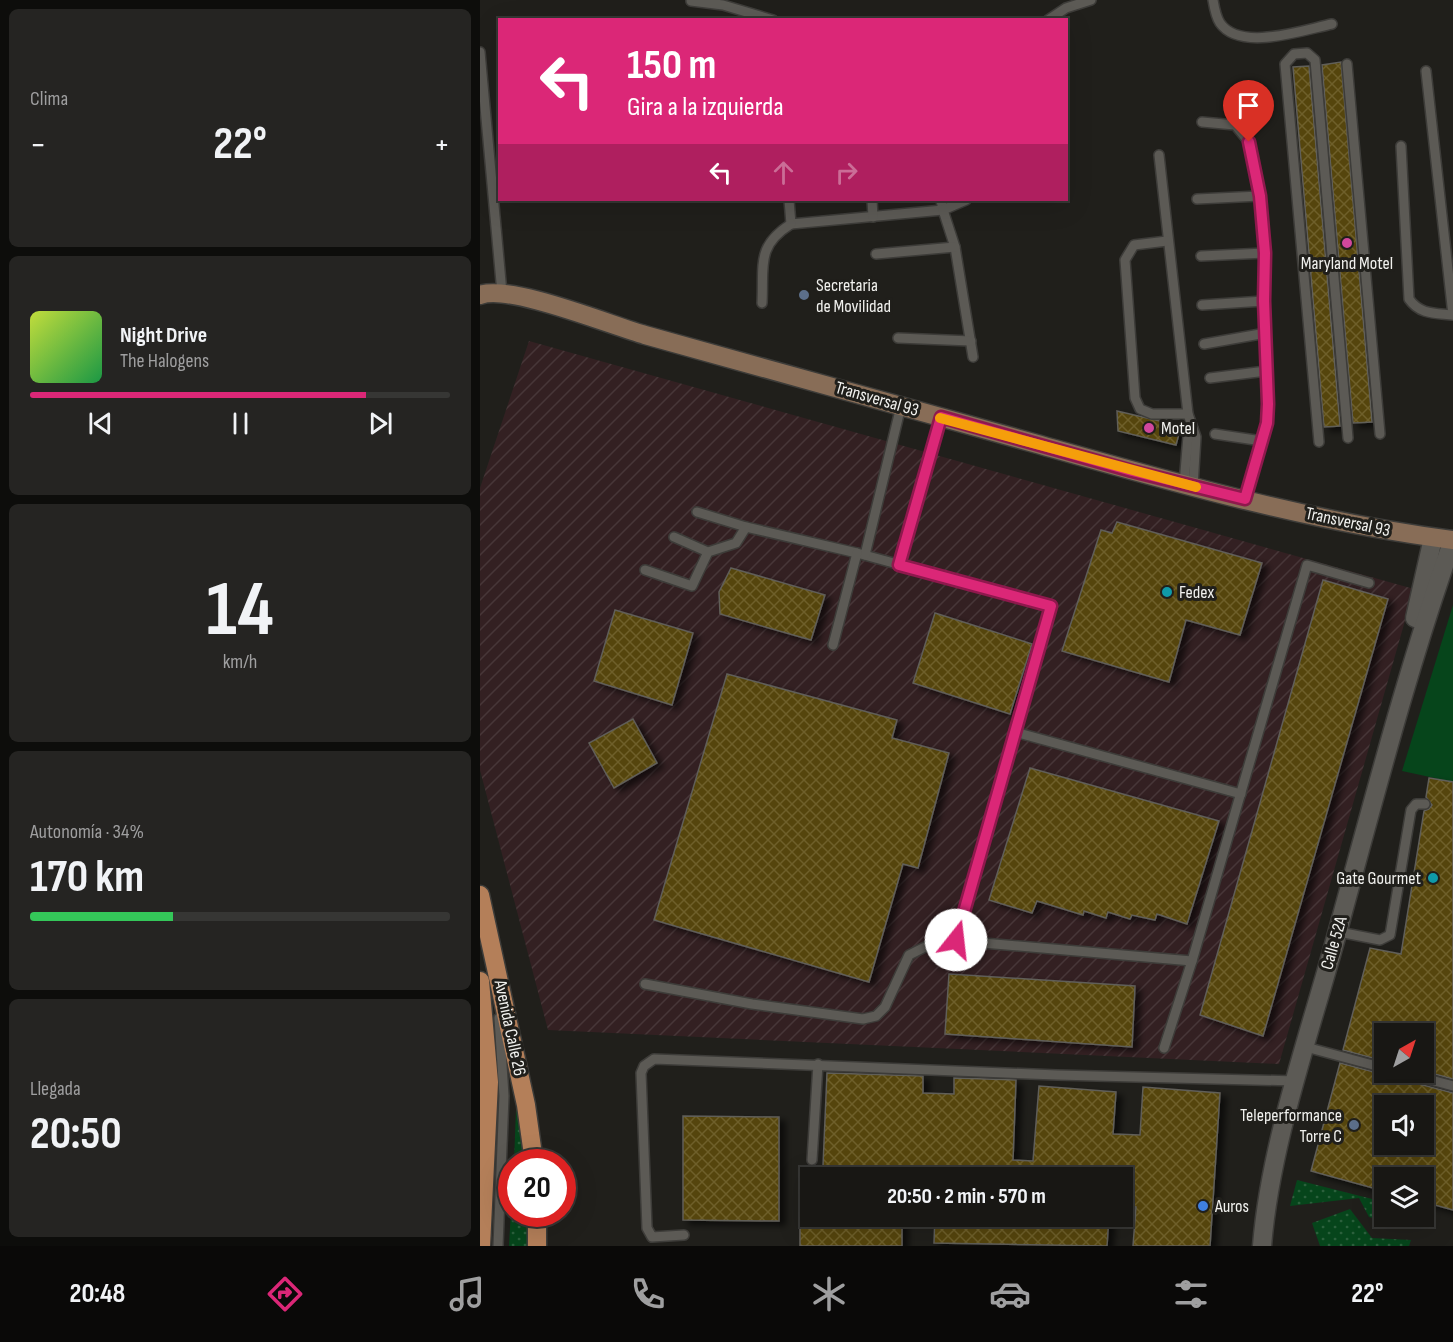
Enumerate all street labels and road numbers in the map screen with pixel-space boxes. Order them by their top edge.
street label: Transversal 93 [833,377,921,421]
street label: Transversal 93 [1304,503,1392,541]
street label: Calle 52A [1316,914,1352,972]
street label: Avenida Calle 26 [489,977,530,1078]

